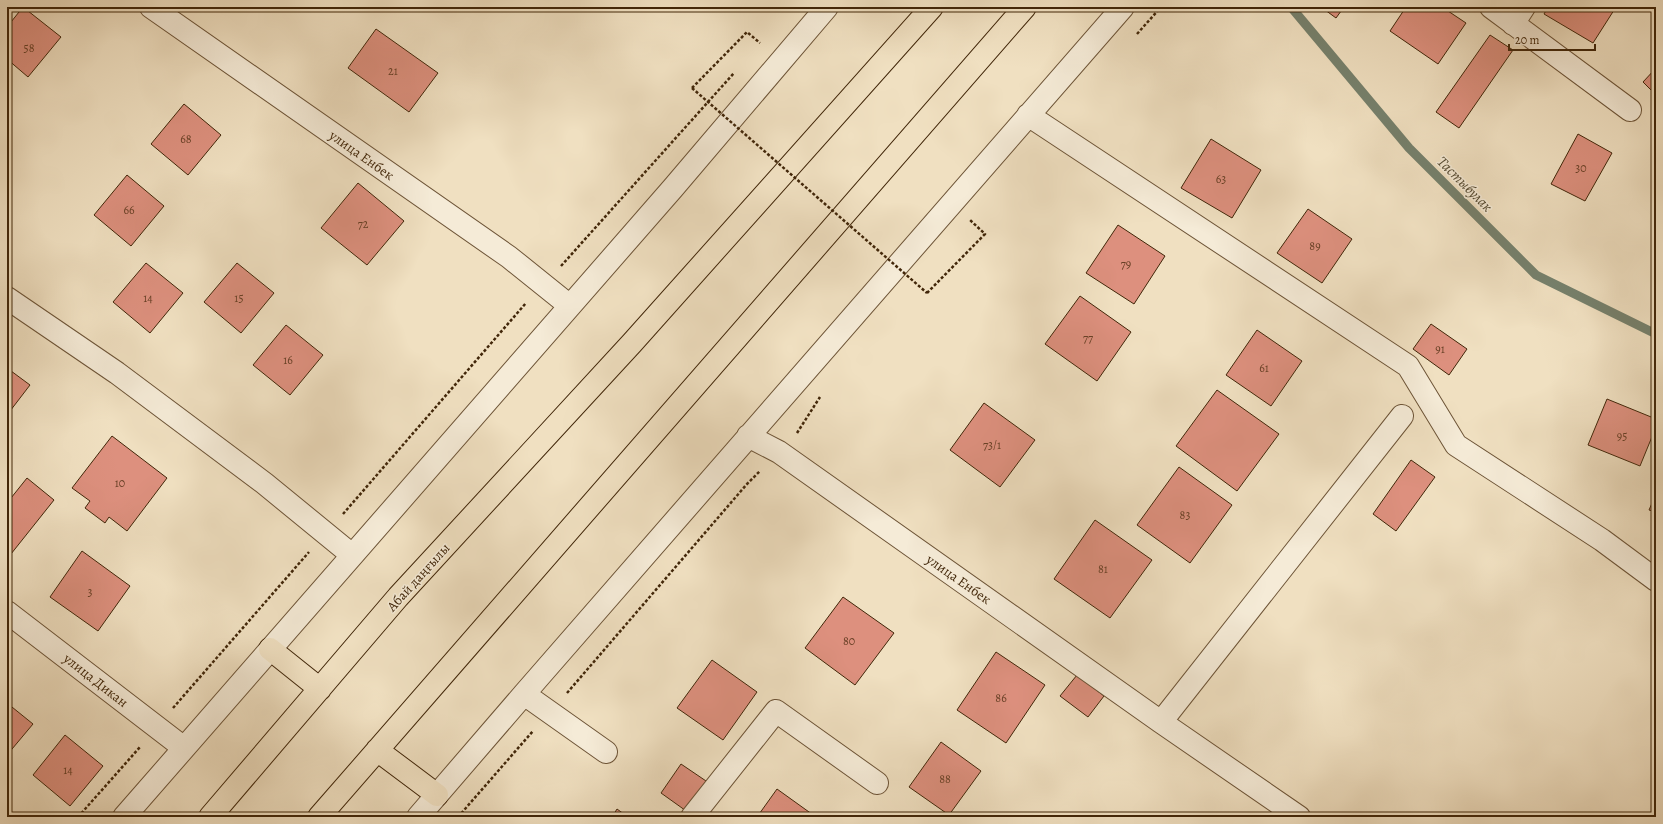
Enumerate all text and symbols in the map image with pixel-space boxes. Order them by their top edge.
scale bar [1509,26,1595,52]
text: 20 m [1515,32,1539,48]
house number: 58 [24,40,35,56]
house number: 21 [388,63,398,79]
street label: улица Енбек [325,125,398,185]
house number: 68 [180,131,192,147]
water label: Тастыбулак [1433,152,1497,216]
house number: 30 [1575,160,1587,176]
house number: 63 [1216,171,1226,187]
house number: 66 [123,202,135,218]
house number: 72 [358,216,369,232]
house number: 89 [1309,238,1321,254]
house number: 79 [1121,256,1131,272]
house number: 14 [143,290,153,306]
house number: 15 [234,290,244,306]
house number: 77 [1083,330,1094,346]
house number: 91 [1435,341,1445,357]
house number: 16 [283,352,293,368]
house number: 61 [1259,360,1269,376]
house number: 95 [1617,428,1627,444]
house number: 73/1 [983,437,1001,453]
house number: 10 [115,475,125,491]
house number: 83 [1180,507,1190,523]
street label: Абай даңғылы [382,539,454,616]
street label: улица Енбек [922,549,995,609]
house number: 81 [1098,561,1108,577]
house number: 3 [88,584,93,600]
house number: 80 [843,633,855,649]
street label: улица Дикан [59,649,132,712]
house number: 86 [995,690,1007,706]
house number: 14 [63,762,73,778]
house number: 88 [939,771,951,787]

